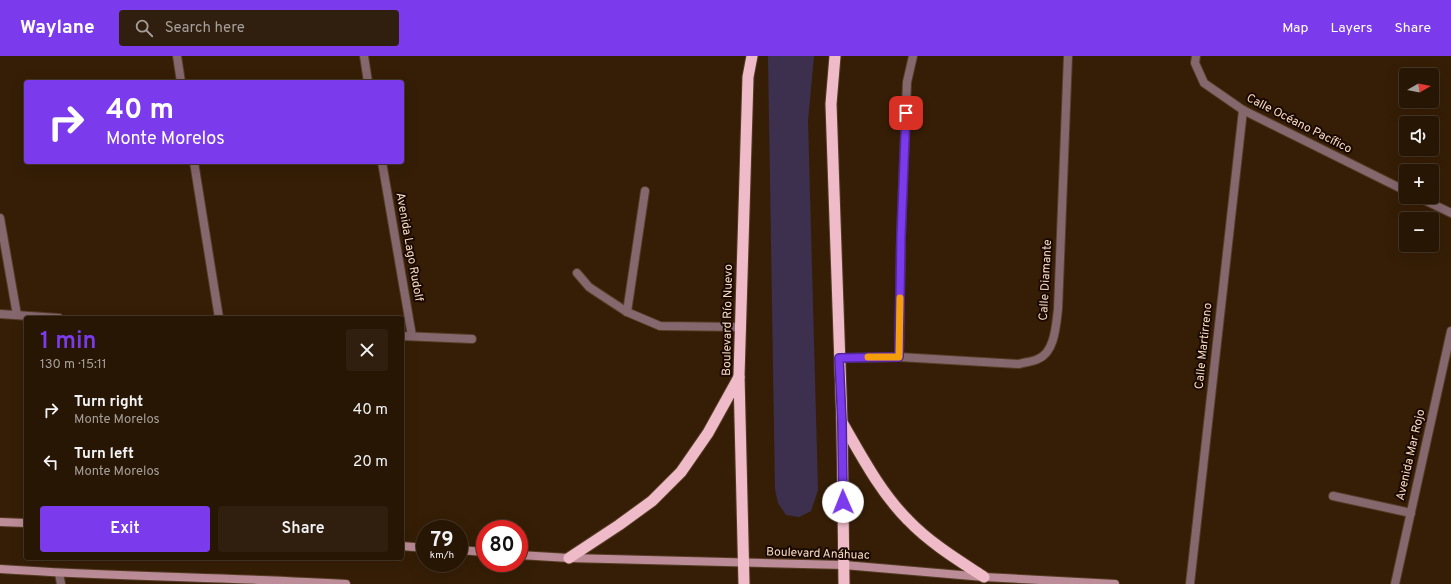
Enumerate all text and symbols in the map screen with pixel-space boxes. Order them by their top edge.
search box [119,10,399,46]
text: Waylane [20,16,95,40]
icon: search [133,17,155,39]
text: Search here [165,19,245,38]
text: Map [1282,20,1308,37]
text: Layers [1330,20,1372,37]
text: Share [1394,20,1431,37]
north arrow [1399,68,1439,108]
map controls [1399,68,1439,252]
street label: Calle Océano Pacífico [1243,90,1355,158]
text: 40 m [106,93,174,129]
icon: right [40,96,92,148]
pin [889,96,923,130]
icon: arrive [895,102,917,124]
button: sound [1399,116,1439,156]
text: Monte Morelos [106,128,225,151]
button: + [1399,164,1439,204]
street label: Avenida Lago Rudolf [392,191,426,303]
button: − [1399,212,1439,252]
street label: Calle Diamante [1036,239,1056,321]
street label: Boulevard Río Nuevo [719,264,737,376]
street label: Calle Martirreno [1192,302,1217,390]
text: 1 min [40,327,97,357]
button: close [346,329,388,371]
text: 130 m · 15:11 [40,357,107,373]
text: Turn right [74,393,143,412]
icon: right [40,399,62,421]
text: 40 m [353,401,388,420]
street label: Avenida Mar Rojo [1393,407,1429,502]
text: Monte Morelos [74,412,160,428]
text: Turn left [74,445,134,464]
icon: left [40,451,62,473]
text: 20 m [353,453,388,472]
text: Monte Morelos [74,464,160,480]
position arrow [822,481,864,523]
button: Exit [40,506,210,552]
button: Share [218,506,388,552]
speed limit sign: 80 [476,520,528,572]
text: 79 [430,528,454,554]
street label: Boulevard Anáhuac [766,544,870,564]
text: km/h [430,549,454,562]

